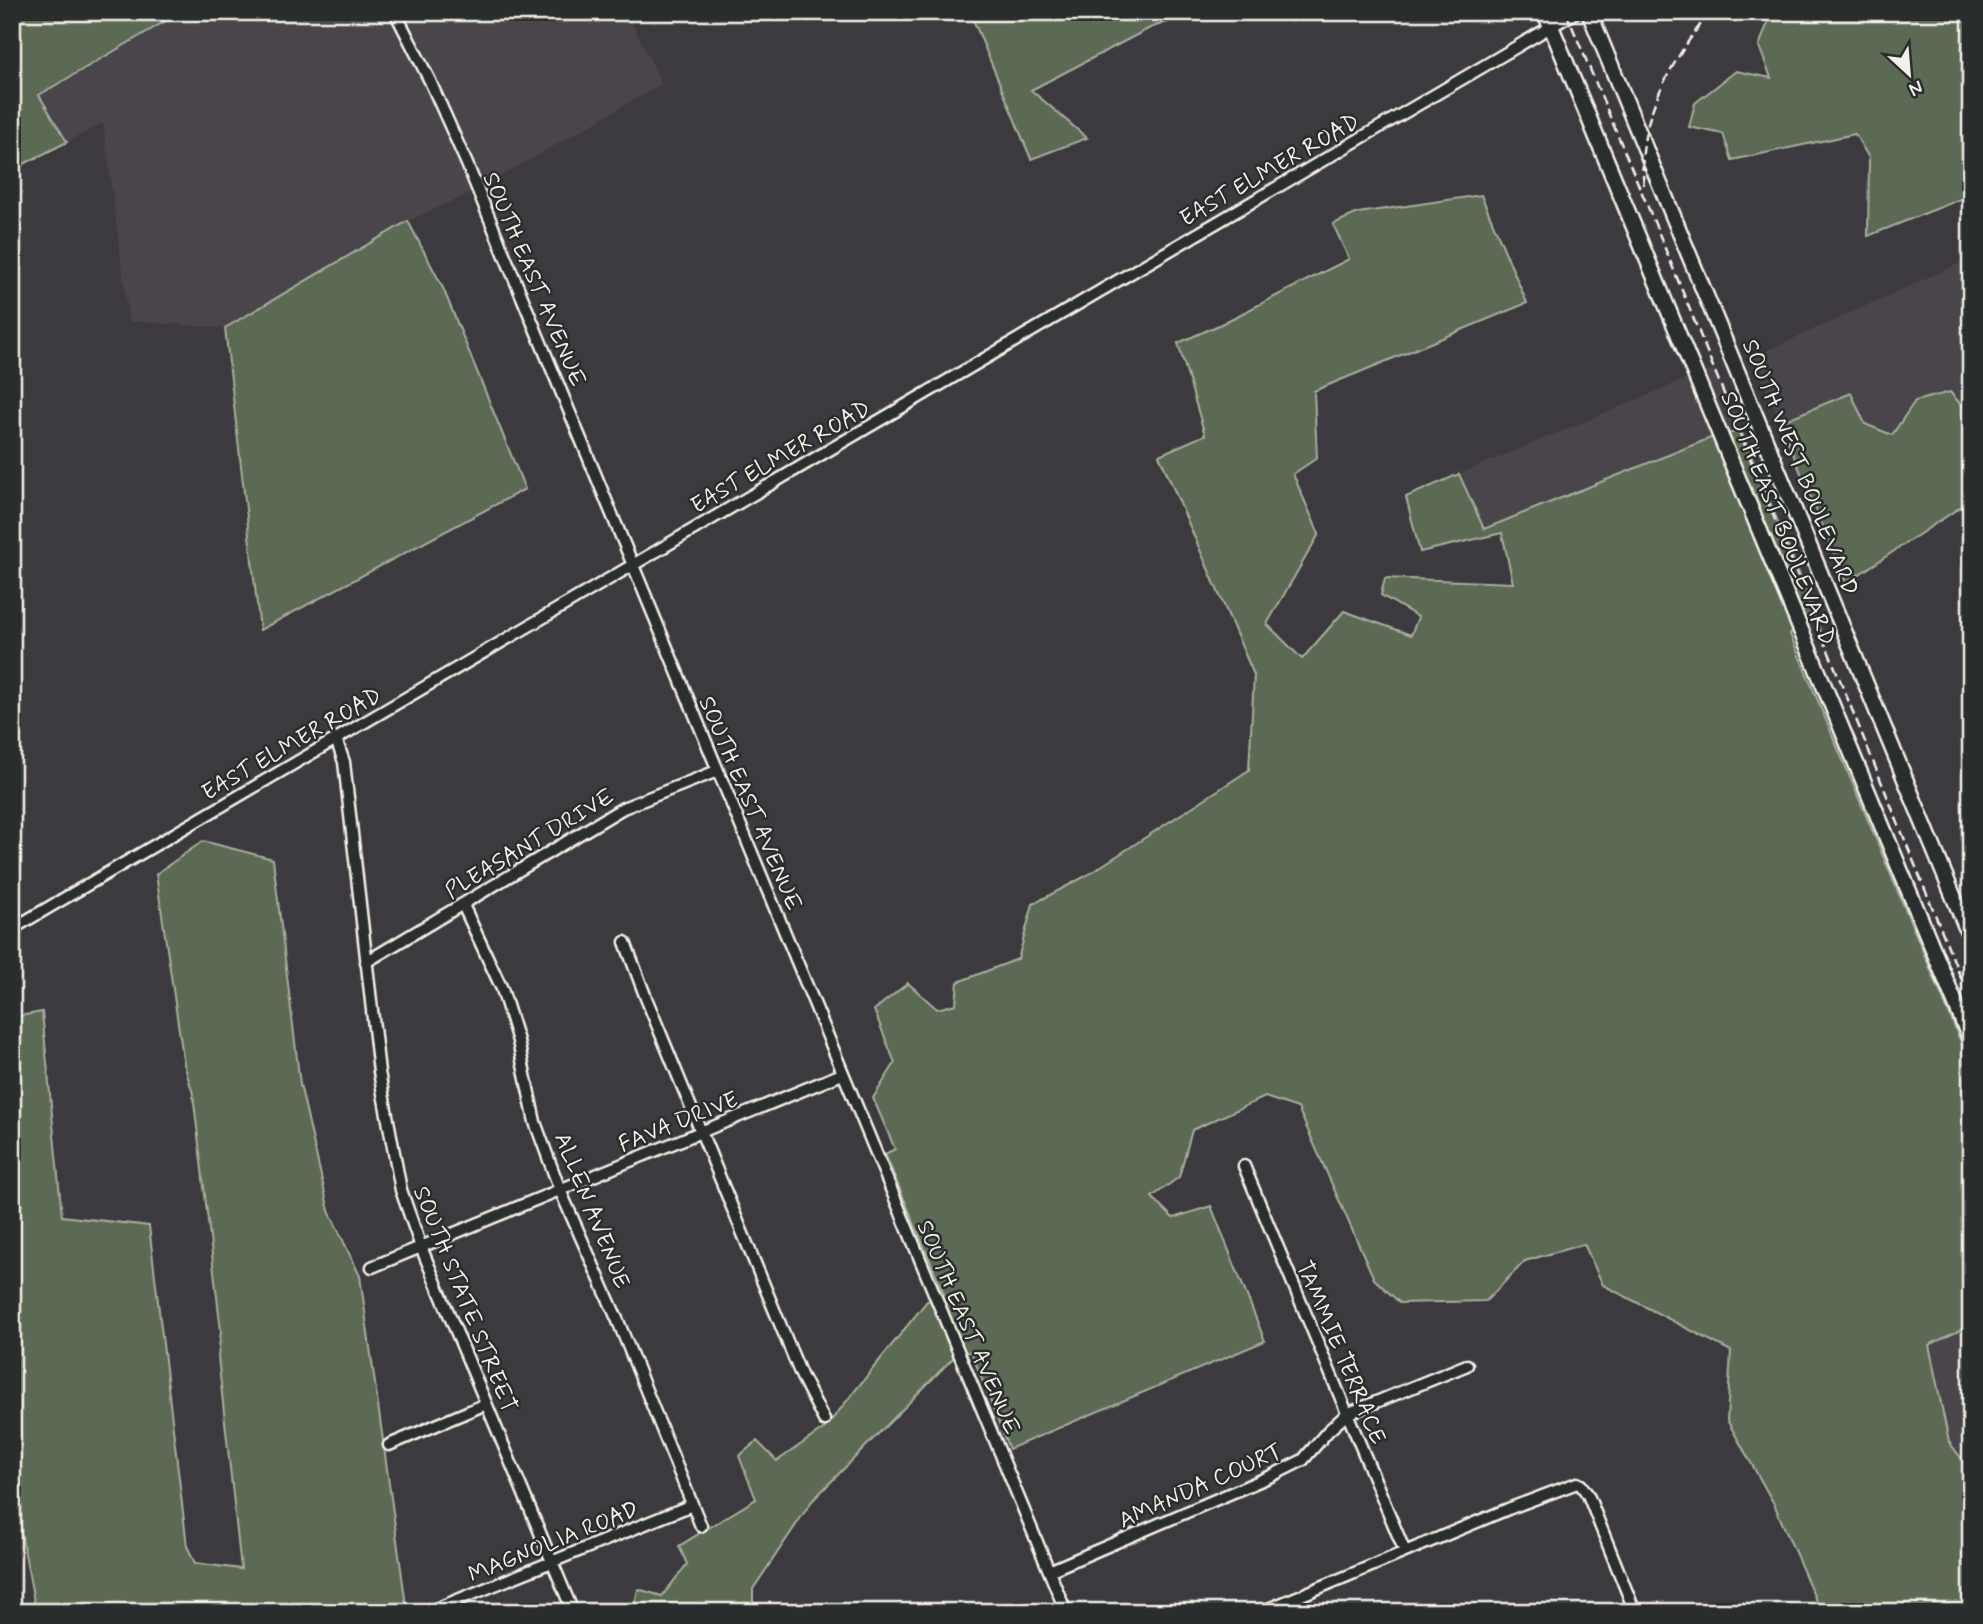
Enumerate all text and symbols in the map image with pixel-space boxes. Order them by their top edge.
north arrow [1874,38,1944,108]
text: N [1905,74,1927,102]
street label: EAST ELMER ROAD [1175,107,1365,234]
street label: SOUTH EAST AVENUE [474,168,592,392]
street label: SOUTH WEST BOULEVARD [1734,335,1864,600]
street label: SOUTH EAST BOULEVARD [1712,387,1842,650]
street label: EAST ELMER ROAD [686,394,876,521]
street label: EAST ELMER ROAD [197,681,387,808]
street label: SOUTH EAST AVENUE [690,692,808,916]
street label: PLEASANT DRIVE [440,782,620,907]
street label: FAVA DRIVE [614,1085,743,1160]
street label: ALLEN AVENUE [546,1128,636,1293]
street label: SOUTH STATE STREET [405,1182,523,1417]
street label: SOUTH EAST AVENUE [908,1216,1026,1440]
street label: TAMMIE TERRACE [1288,1256,1392,1449]
street label: AMANDA COURT [1114,1437,1287,1536]
street label: MAGNOLIA ROAD [464,1495,643,1591]

